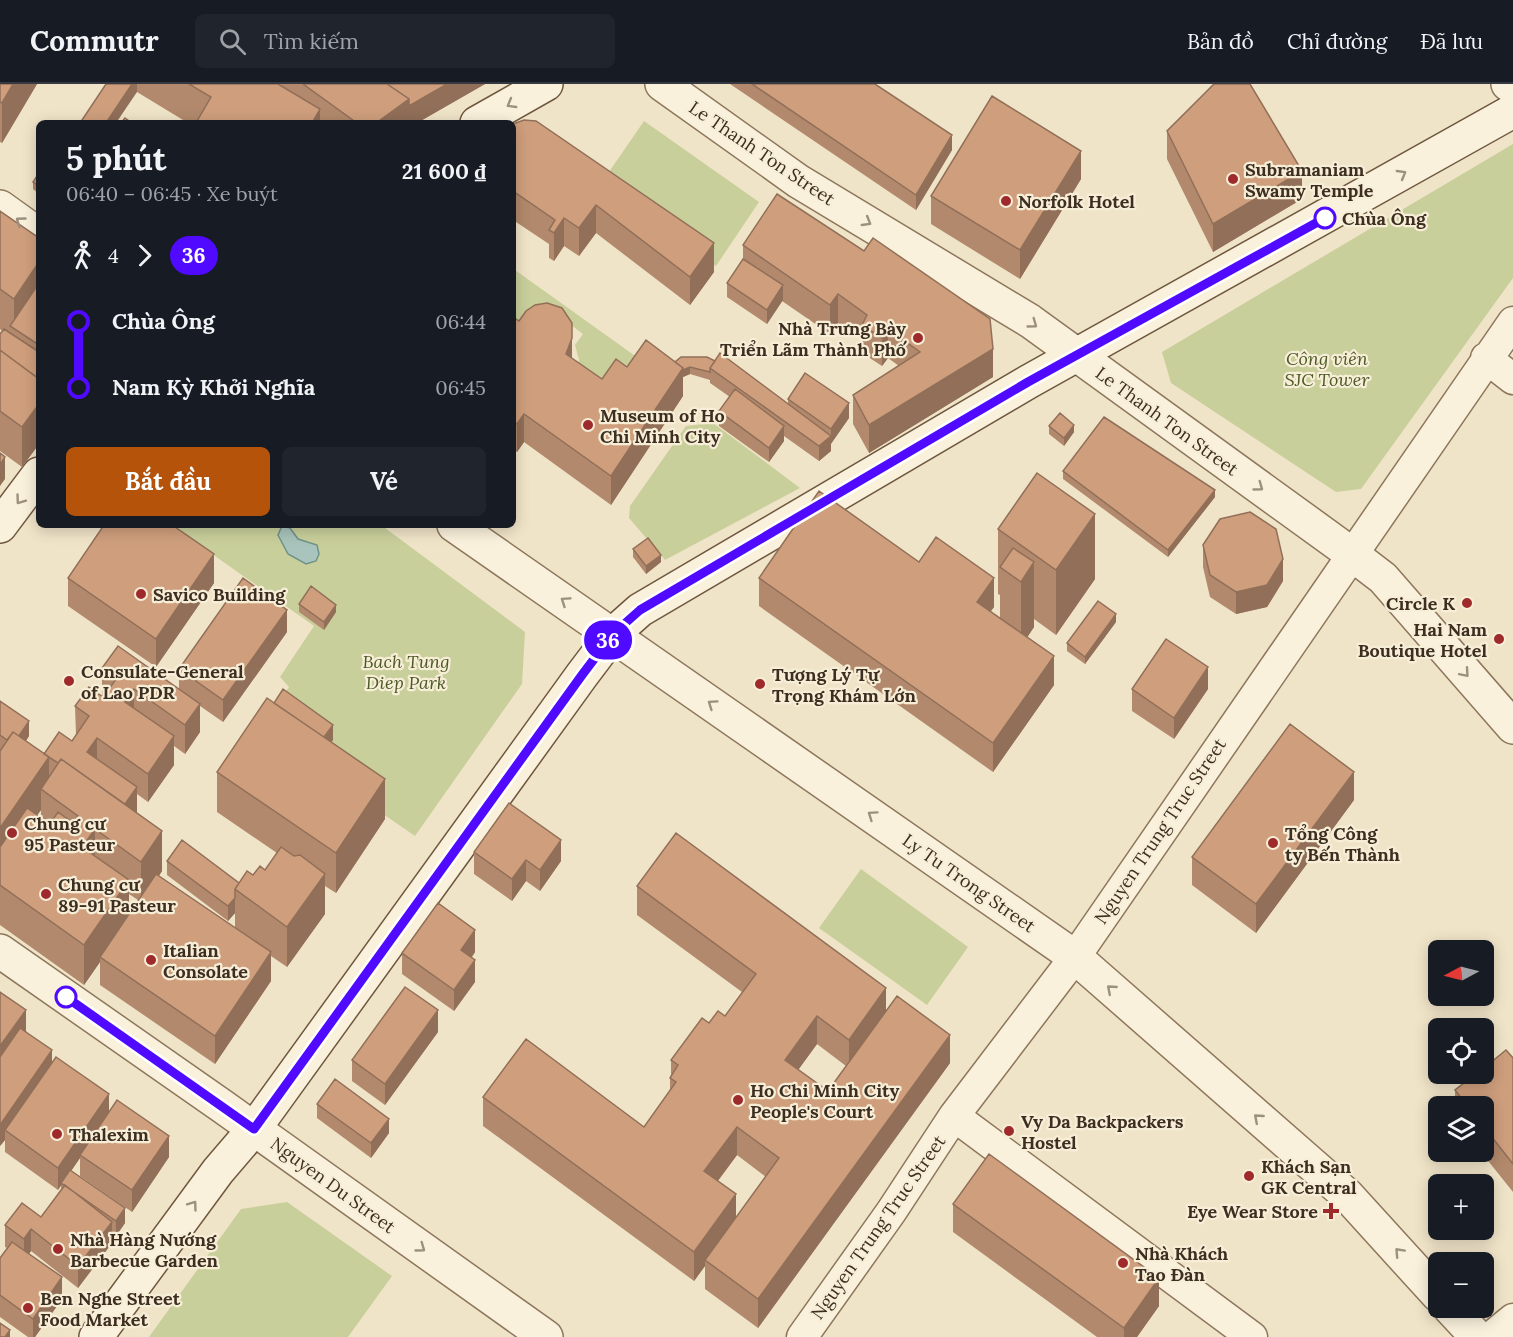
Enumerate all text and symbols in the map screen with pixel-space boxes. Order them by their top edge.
search box [195,14,615,68]
text: Commutr [30,23,159,59]
icon: search [216,25,249,58]
text: Tìm kiếm [264,27,359,55]
text: Bản đồ [1187,28,1254,55]
text: Chỉ đường [1287,28,1387,55]
text: Đã lưu [1420,28,1483,55]
one-way arrow [507,96,518,108]
street label: Le Thanh Ton Street [685,96,839,210]
text: 5 phút [66,137,166,179]
text: 21 600 ₫ [402,157,486,185]
place label: Subramaniam Swamy Temple [1245,158,1374,202]
one-way arrow [1395,170,1406,182]
marker: Subramaniam Swamy Temple [1226,172,1240,186]
text: 06:40 – 06:45 · Xe buýt [66,181,278,206]
place label: Norfolk Hotel [1018,190,1135,213]
marker: Norfolk Hotel [999,194,1013,208]
marker: Chùa Ông [1314,207,1336,229]
place label: Chùa Ông [1342,207,1427,230]
one-way arrow [861,215,871,227]
one-way arrow [15,217,26,228]
icon: walk [66,239,99,272]
icon: forward [128,239,161,272]
text: 36 [182,242,206,269]
text: 4 [108,243,119,268]
text: Chùa Ông [112,307,215,335]
text: 06:44 [435,309,486,334]
place label: Nhà Trưng Bày Triển Lãm Thành Phố [720,317,907,361]
one-way arrow [1027,317,1038,328]
marker: Nhà Trưng Bày Triển Lãm Thành Phố [911,331,925,345]
park label: Công viên SJC Tower [1285,347,1370,391]
street label: Le Thanh Ton Street [1091,362,1243,481]
text: Nam Kỳ Khởi Nghĩa [112,373,315,401]
text: 06:45 [435,375,486,400]
place label: Museum of Ho Chi Minh City [600,404,725,448]
marker: Museum of Ho Chi Minh City [581,418,595,432]
button: Bắt đầu [66,447,270,516]
button: Vé [282,447,486,516]
one-way arrow [1253,480,1264,491]
one-way arrow [16,494,27,505]
place label: Savico Building [153,583,286,606]
marker: Savico Building [134,587,148,601]
place label: Circle K [1386,592,1455,615]
marker: Circle K [1460,596,1474,610]
one-way arrow [561,597,572,608]
place label: Hai Nam Boutique Hotel [1358,618,1487,662]
line badge: 36 [581,620,635,660]
text: 36 [596,627,620,654]
marker: Hai Nam Boutique Hotel [1492,632,1506,646]
park label: Bach Tung Diep Park [362,650,450,694]
place label: Consulate-General of Lao PDR [81,660,244,704]
place label: Tượng Lý Tự Trọng Khám Lớn [772,663,916,707]
one-way arrow [1458,666,1469,676]
marker: Consulate-General of Lao PDR [62,674,76,688]
marker: Tượng Lý Tự Trọng Khám Lớn [753,677,767,691]
one-way arrow [708,700,719,711]
street label: Nguyen Trung Truc Street [1089,734,1231,928]
one-way arrow [867,811,878,822]
place label: Chung cư 95 Pasteur [24,812,116,856]
place label: Tổng Công ty Bến Thành [1285,822,1400,866]
marker: Chung cư 95 Pasteur [5,826,19,840]
street label: Ly Tu Trong Street [898,829,1040,937]
marker: Tổng Công ty Bến Thành [1266,836,1280,850]
place label: Chung cư 89-91 Pasteur [58,873,176,917]
marker: Chung cư 89-91 Pasteur [39,887,53,901]
place label: Italian Consolate [163,939,248,983]
north arrow [1428,940,1494,1006]
map controls [1428,940,1494,1318]
marker: Italian Consolate [144,953,158,967]
one-way arrow [1107,985,1118,996]
unlabelled marker [55,986,77,1008]
button: locate [1428,1018,1494,1084]
place label: Ho Chi Minh City People's Court [750,1079,899,1123]
marker: Ho Chi Minh City People's Court [731,1093,745,1107]
button: layers [1428,1096,1494,1162]
place label: Vy Da Backpackers Hostel [1021,1110,1184,1154]
one-way arrow [1254,1114,1265,1125]
place label: Thalexim [69,1123,149,1146]
marker: Vy Da Backpackers Hostel [1002,1124,1016,1138]
marker: Thalexim [50,1127,64,1141]
street label: Nguyen Trung Truc Street [806,1130,950,1323]
street label: Nguyen Du Street [266,1132,400,1238]
place label: Khách Sạn GK Central [1261,1155,1357,1199]
marker: Khách Sạn GK Central [1242,1169,1256,1183]
button: + [1428,1174,1494,1240]
place label: Eye Wear Store [1187,1200,1318,1223]
one-way arrow [186,1201,197,1212]
marker: Eye Wear Store [1322,1202,1340,1220]
place label: Nhà Hàng Nướng Barbecue Garden [70,1228,219,1272]
one-way arrow [415,1241,426,1252]
marker: Nhà Hàng Nướng Barbecue Garden [51,1242,65,1256]
place label: Nhà Khách Tao Đàn [1135,1242,1228,1286]
one-way arrow [1395,1248,1406,1259]
button: − [1428,1252,1494,1318]
marker: Nhà Khách Tao Đàn [1116,1256,1130,1270]
place label: Ben Nghe Street Food Market [40,1287,181,1331]
marker: Ben Nghe Street Food Market [21,1301,35,1315]

